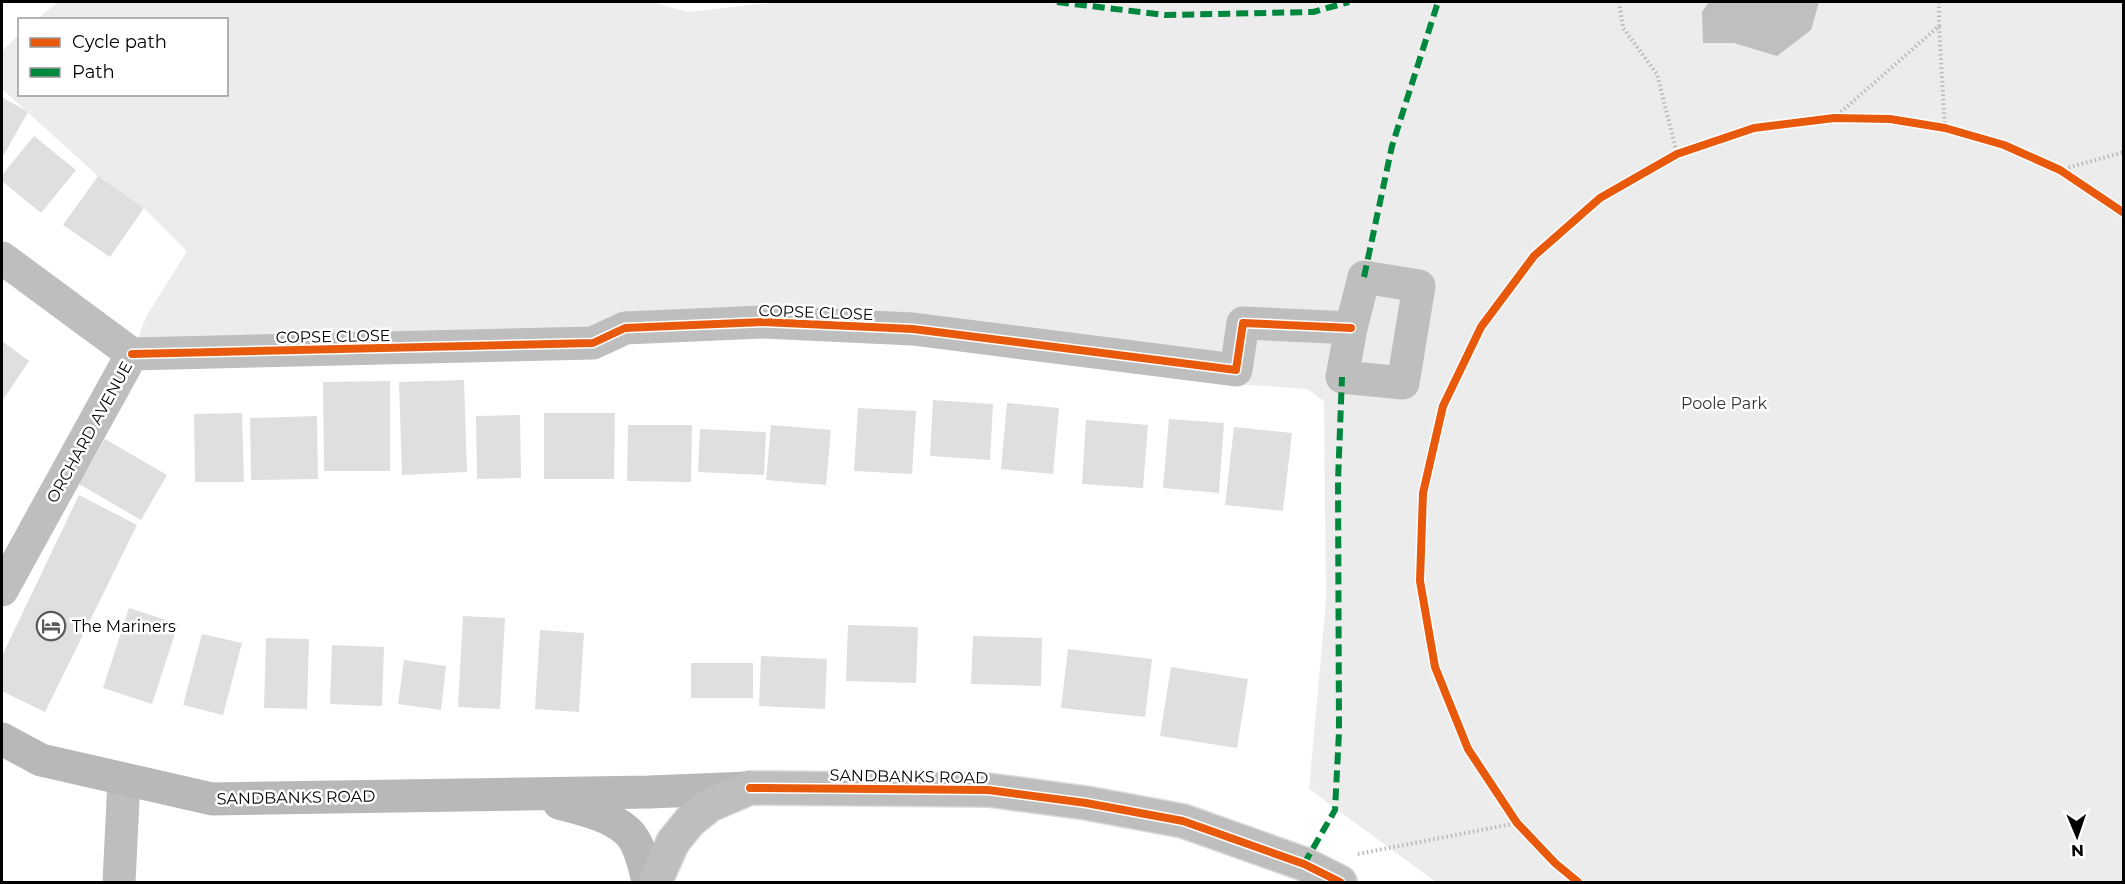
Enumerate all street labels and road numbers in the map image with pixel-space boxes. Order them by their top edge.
street label: COPSE CLOSE [758,301,874,324]
street label: COPSE CLOSE [275,326,391,347]
street label: ORCHARD AVENUE [43,358,136,506]
street label: SANDBANKS ROAD [829,766,988,787]
street label: SANDBANKS ROAD [217,787,376,808]

